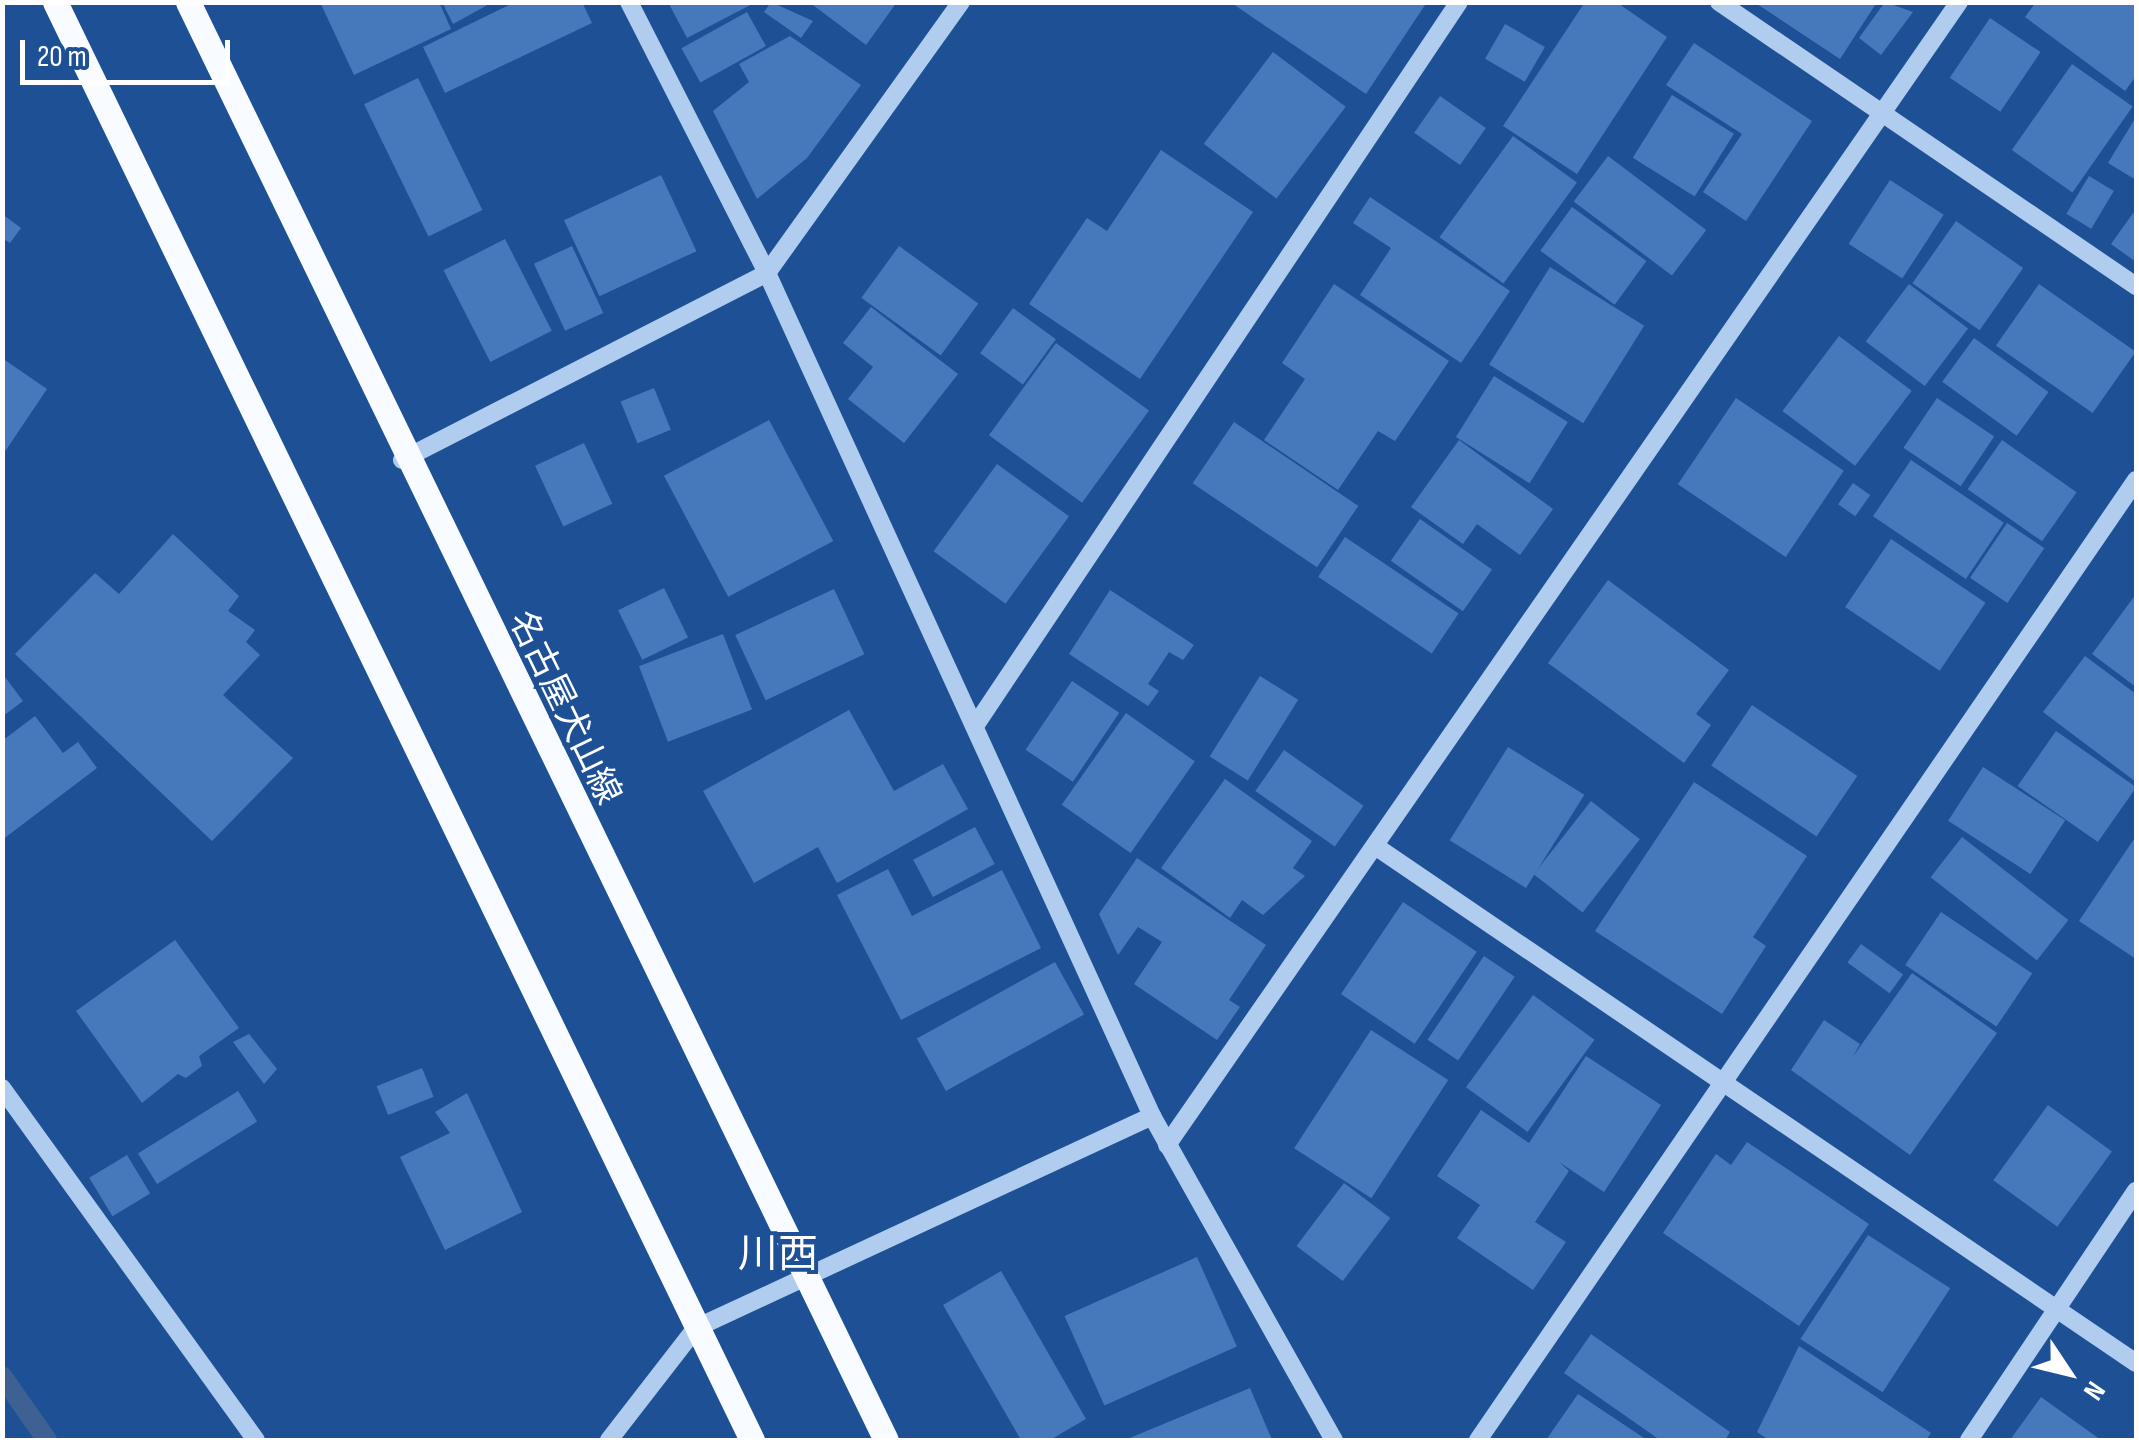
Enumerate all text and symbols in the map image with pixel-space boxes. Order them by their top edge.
scale bar [25,20,235,82]
text: 20 m [37,39,87,75]
street label: 名古屋犬山線 [499,604,629,812]
district label: 川西 [738,1231,818,1279]
north arrow [2019,1323,2119,1423]
text: N [2076,1375,2112,1406]

